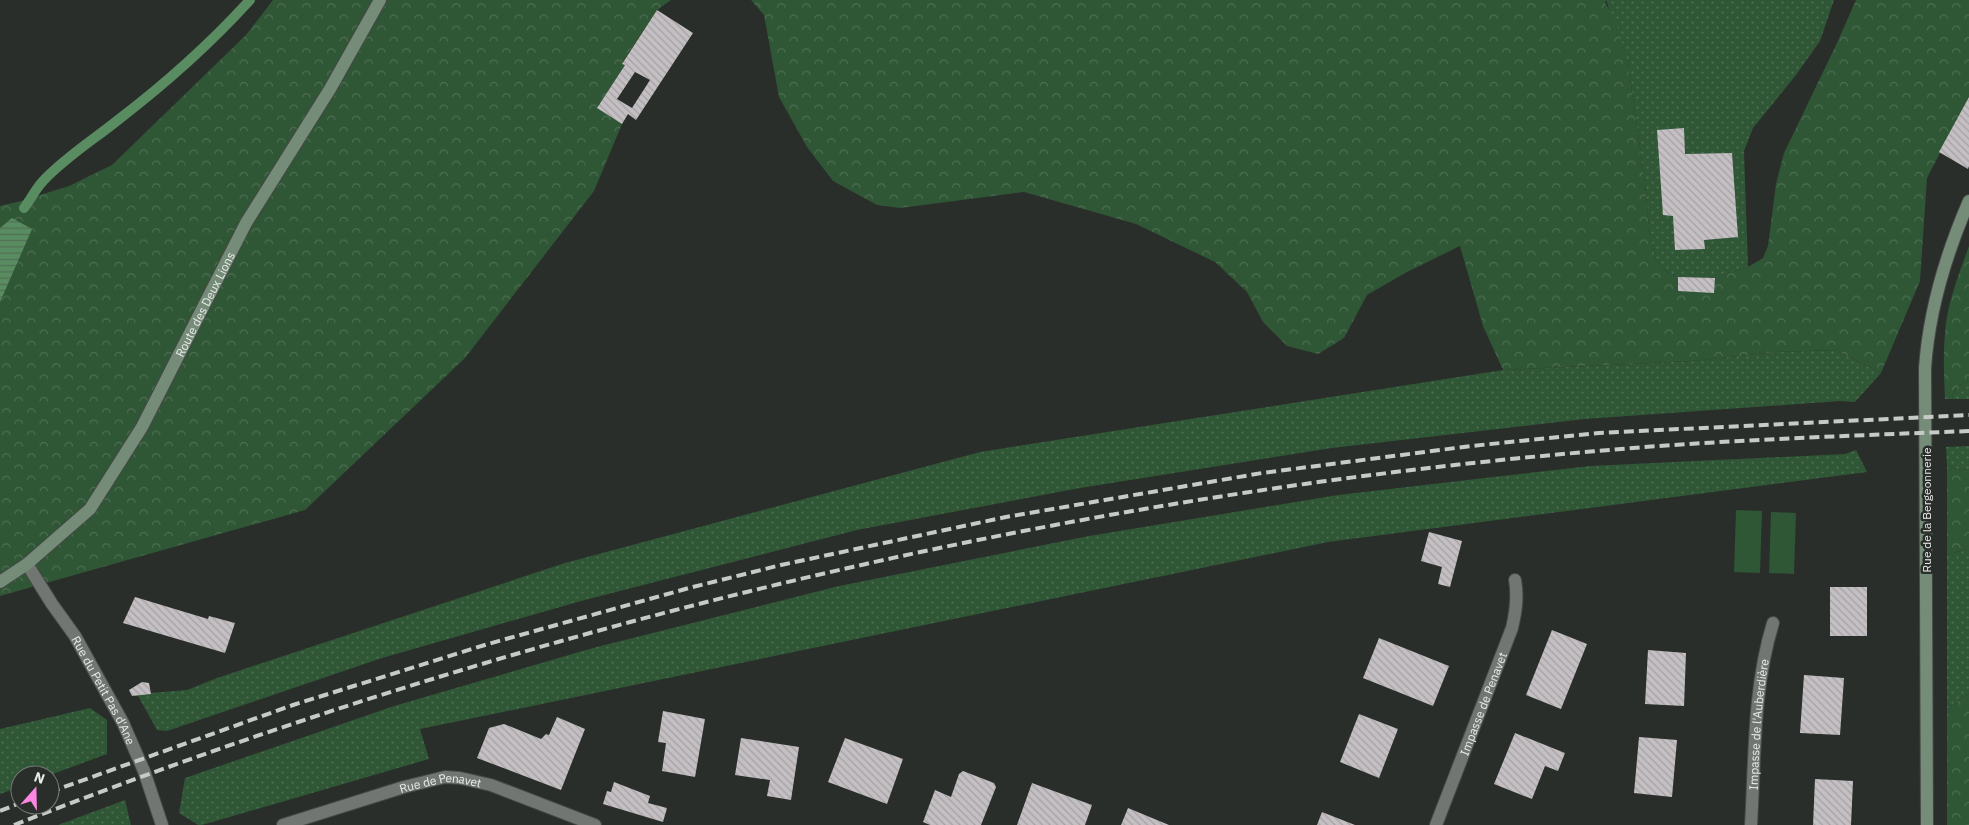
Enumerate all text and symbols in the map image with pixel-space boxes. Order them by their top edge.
street label: Route des Deux Lions [172,249,238,359]
street label: Rue de la Bergeonnerie [1919,447,1934,573]
street label: Rue du Petit Pas d'Ane [69,633,139,747]
street label: Impasse de Penavet [1456,650,1510,758]
street label: Impasse de l'Auberdière [1745,657,1772,790]
north arrow [10,765,60,815]
text: N [32,768,47,788]
street label: Rue de Penavet [397,770,483,796]

